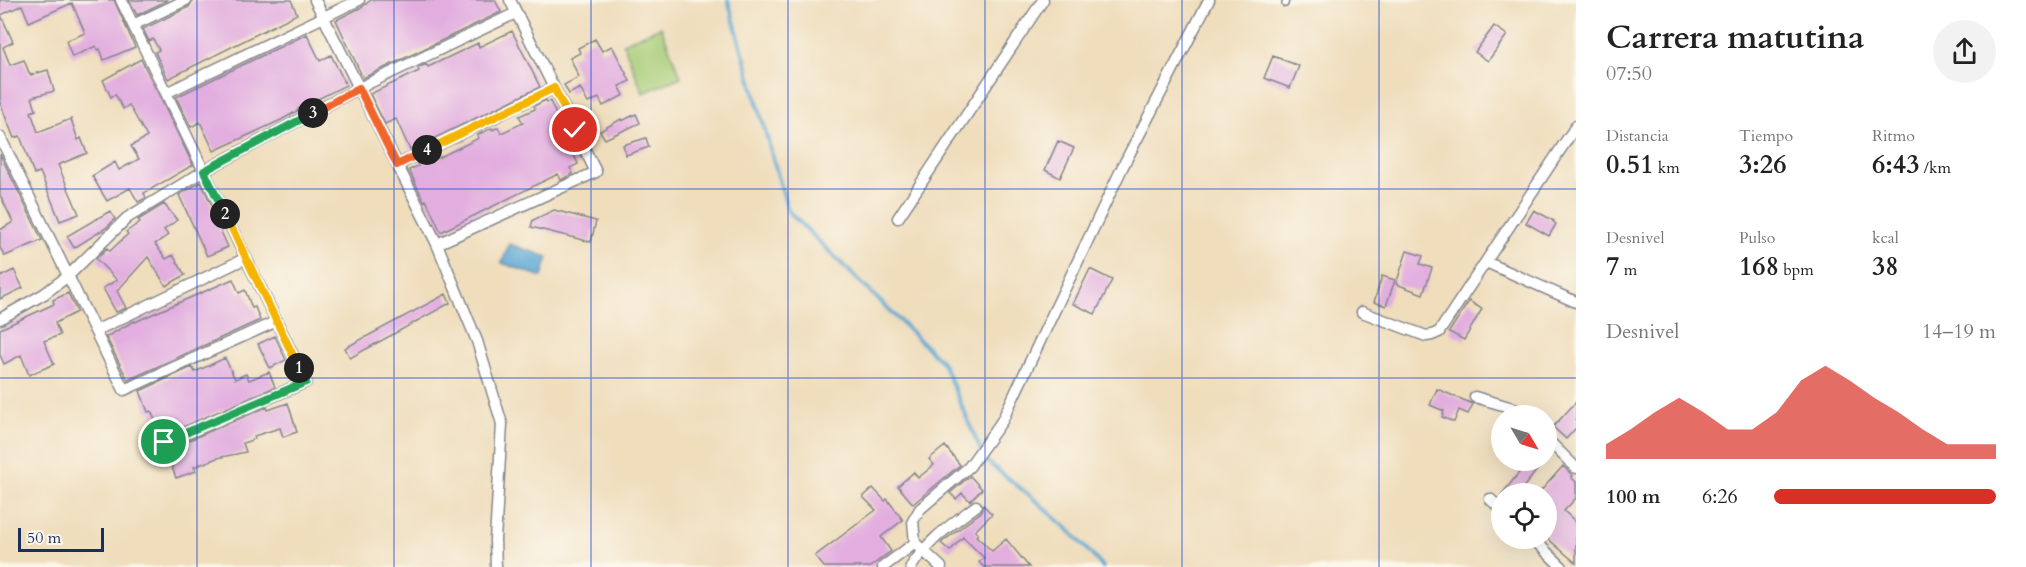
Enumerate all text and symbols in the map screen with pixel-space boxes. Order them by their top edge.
text: Carrera matutina [1606,15,1864,60]
button: share [1933,20,1996,83]
text: 07:50 [1606,60,1652,87]
pin: 3 [298,98,328,128]
text: 3 [309,102,317,124]
pin [549,104,600,155]
icon: check [558,113,591,146]
text: Distancia [1606,125,1669,147]
text: Tiempo [1739,125,1793,147]
text: Ritmo [1872,125,1915,147]
pin: 4 [412,135,442,165]
text: 4 [423,139,431,161]
text: 0.51 [1606,147,1654,182]
text: 3:26 [1739,147,1787,182]
text: 6:43 [1872,147,1920,182]
text: km [1654,157,1680,179]
text: /km [1920,157,1951,179]
pin: 2 [210,199,240,229]
text: 2 [221,203,229,225]
text: Desnivel [1606,227,1665,249]
text: Pulso [1739,227,1775,249]
text: kcal [1872,227,1899,249]
text: 7 [1606,249,1619,284]
text: 168 [1739,249,1779,284]
text: 38 [1872,249,1899,284]
text: m [1619,259,1637,281]
text: bpm [1779,259,1814,281]
text: Desnivel [1606,318,1679,345]
text: 14–19 m [1922,318,1996,345]
pin: 1 [284,353,314,383]
text: 1 [295,357,303,379]
north arrow [1491,405,1557,471]
map controls [1491,405,1557,549]
pin [138,416,189,467]
icon: arrive [147,425,180,458]
button: locate [1491,483,1557,549]
text: 100 m [1606,483,1661,510]
text: 6:26 [1702,483,1738,510]
scale bar [18,525,104,552]
text: 50 m [27,527,61,549]

